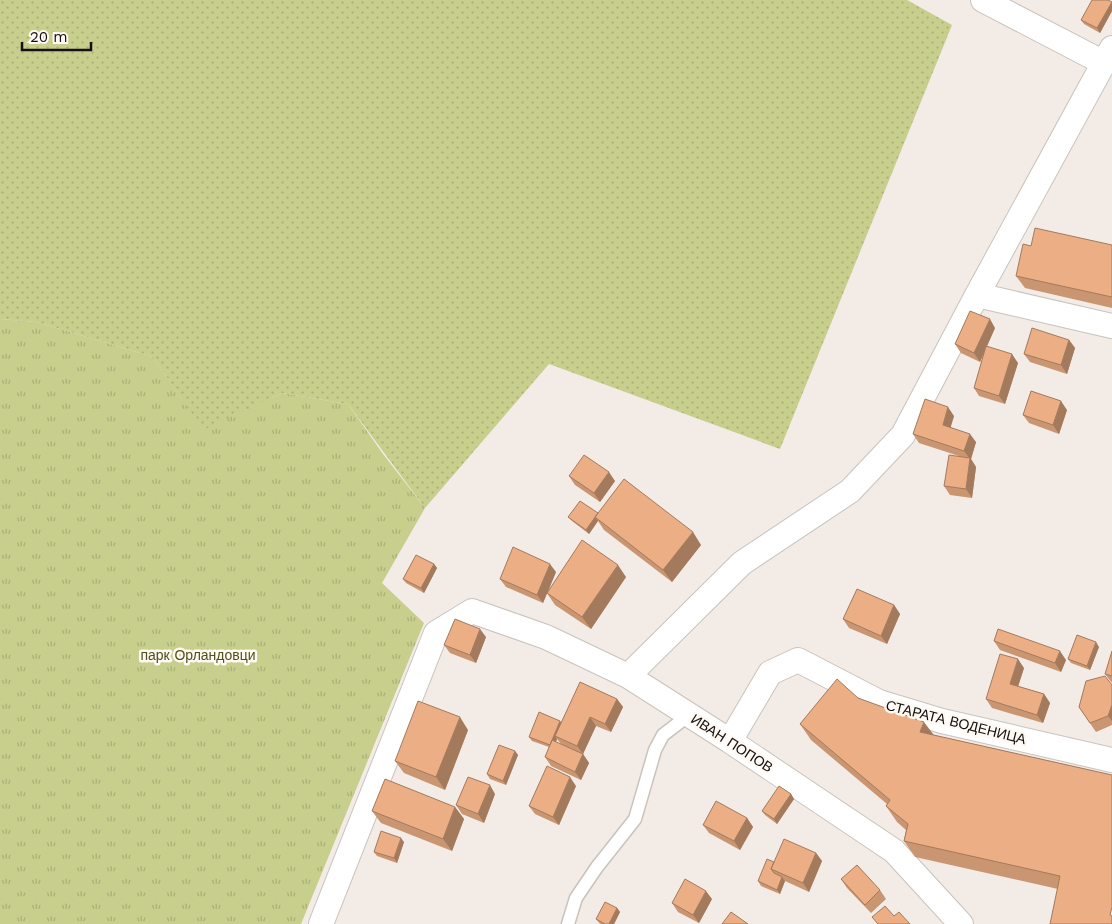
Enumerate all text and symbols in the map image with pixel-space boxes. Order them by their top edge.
scale bar [22,20,91,52]
text: 20 m [30,28,68,46]
park label: парк Орландовци [140,647,256,663]
street label: СТАРАТА ВОДЕНИЦА [884,697,1028,747]
street label: ИВАН ПОПОВ [688,711,776,775]

